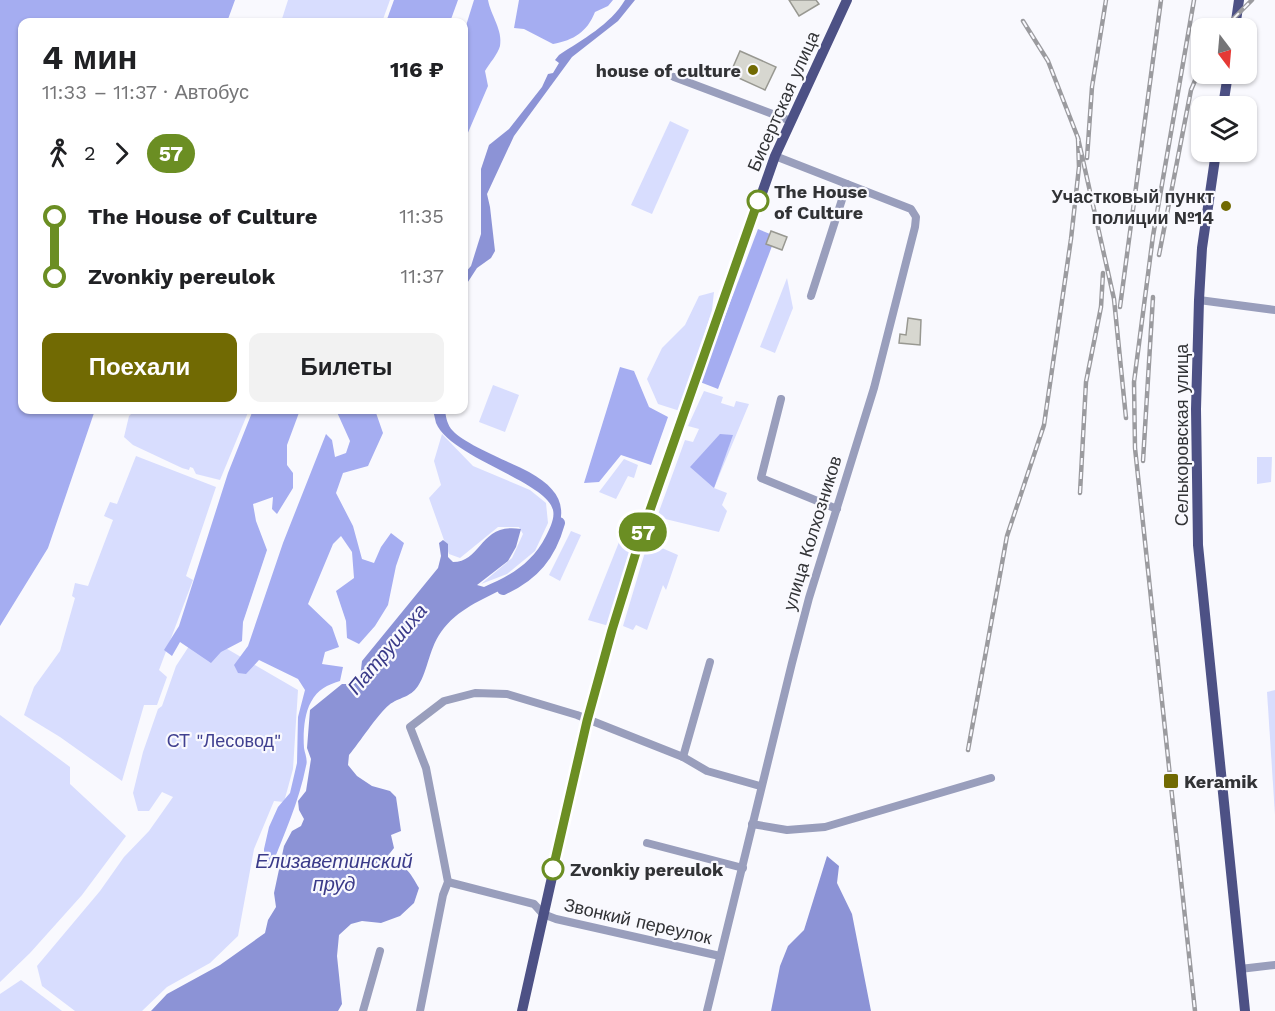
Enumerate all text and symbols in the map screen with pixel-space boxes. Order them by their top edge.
north arrow [1191,18,1257,84]
map controls [1191,18,1257,162]
street label: Бисертская улица [743,27,824,174]
text: 4 мин [42,38,137,77]
text: 116 ₽ [390,57,444,82]
place label: house of culture [596,60,741,81]
marker: house of culture [746,63,760,77]
text: 11:33 – 11:37 · Автобус [42,80,249,104]
button: layers [1191,96,1257,162]
icon: walk [42,137,75,170]
icon: forward [105,137,138,170]
text: 2 [84,141,96,165]
text: 57 [159,141,183,166]
place label: The House of Culture [774,181,868,223]
place label: Участковый пункт полиции №14 [1052,186,1214,228]
marker: The House of Culture [747,190,769,212]
marker: Участковый пункт полиции №14 [1219,199,1233,213]
text: The House of Culture [88,204,317,229]
text: 11:35 [399,204,444,228]
text: Zvonkiy pereulok [88,264,275,289]
text: 11:37 [400,264,444,288]
button: Поехали [42,333,237,402]
button: Билеты [249,333,444,402]
street label: Селькоровская улица [1171,343,1192,526]
street label: улица Колхозников [778,453,846,613]
line badge: 57 [616,512,670,552]
text: 57 [631,520,655,545]
water label: Патрушиха [342,599,432,699]
park label: СТ "Лесовод" [167,730,281,751]
place label: Keramik [1184,771,1258,792]
marker: Keramik [1162,772,1180,790]
water label: Елизаветинский пруд [255,849,413,896]
marker: Zvonkiy pereulok [542,858,564,880]
place label: Zvonkiy pereulok [570,859,724,880]
street label: Звонкий переулок [562,894,714,948]

